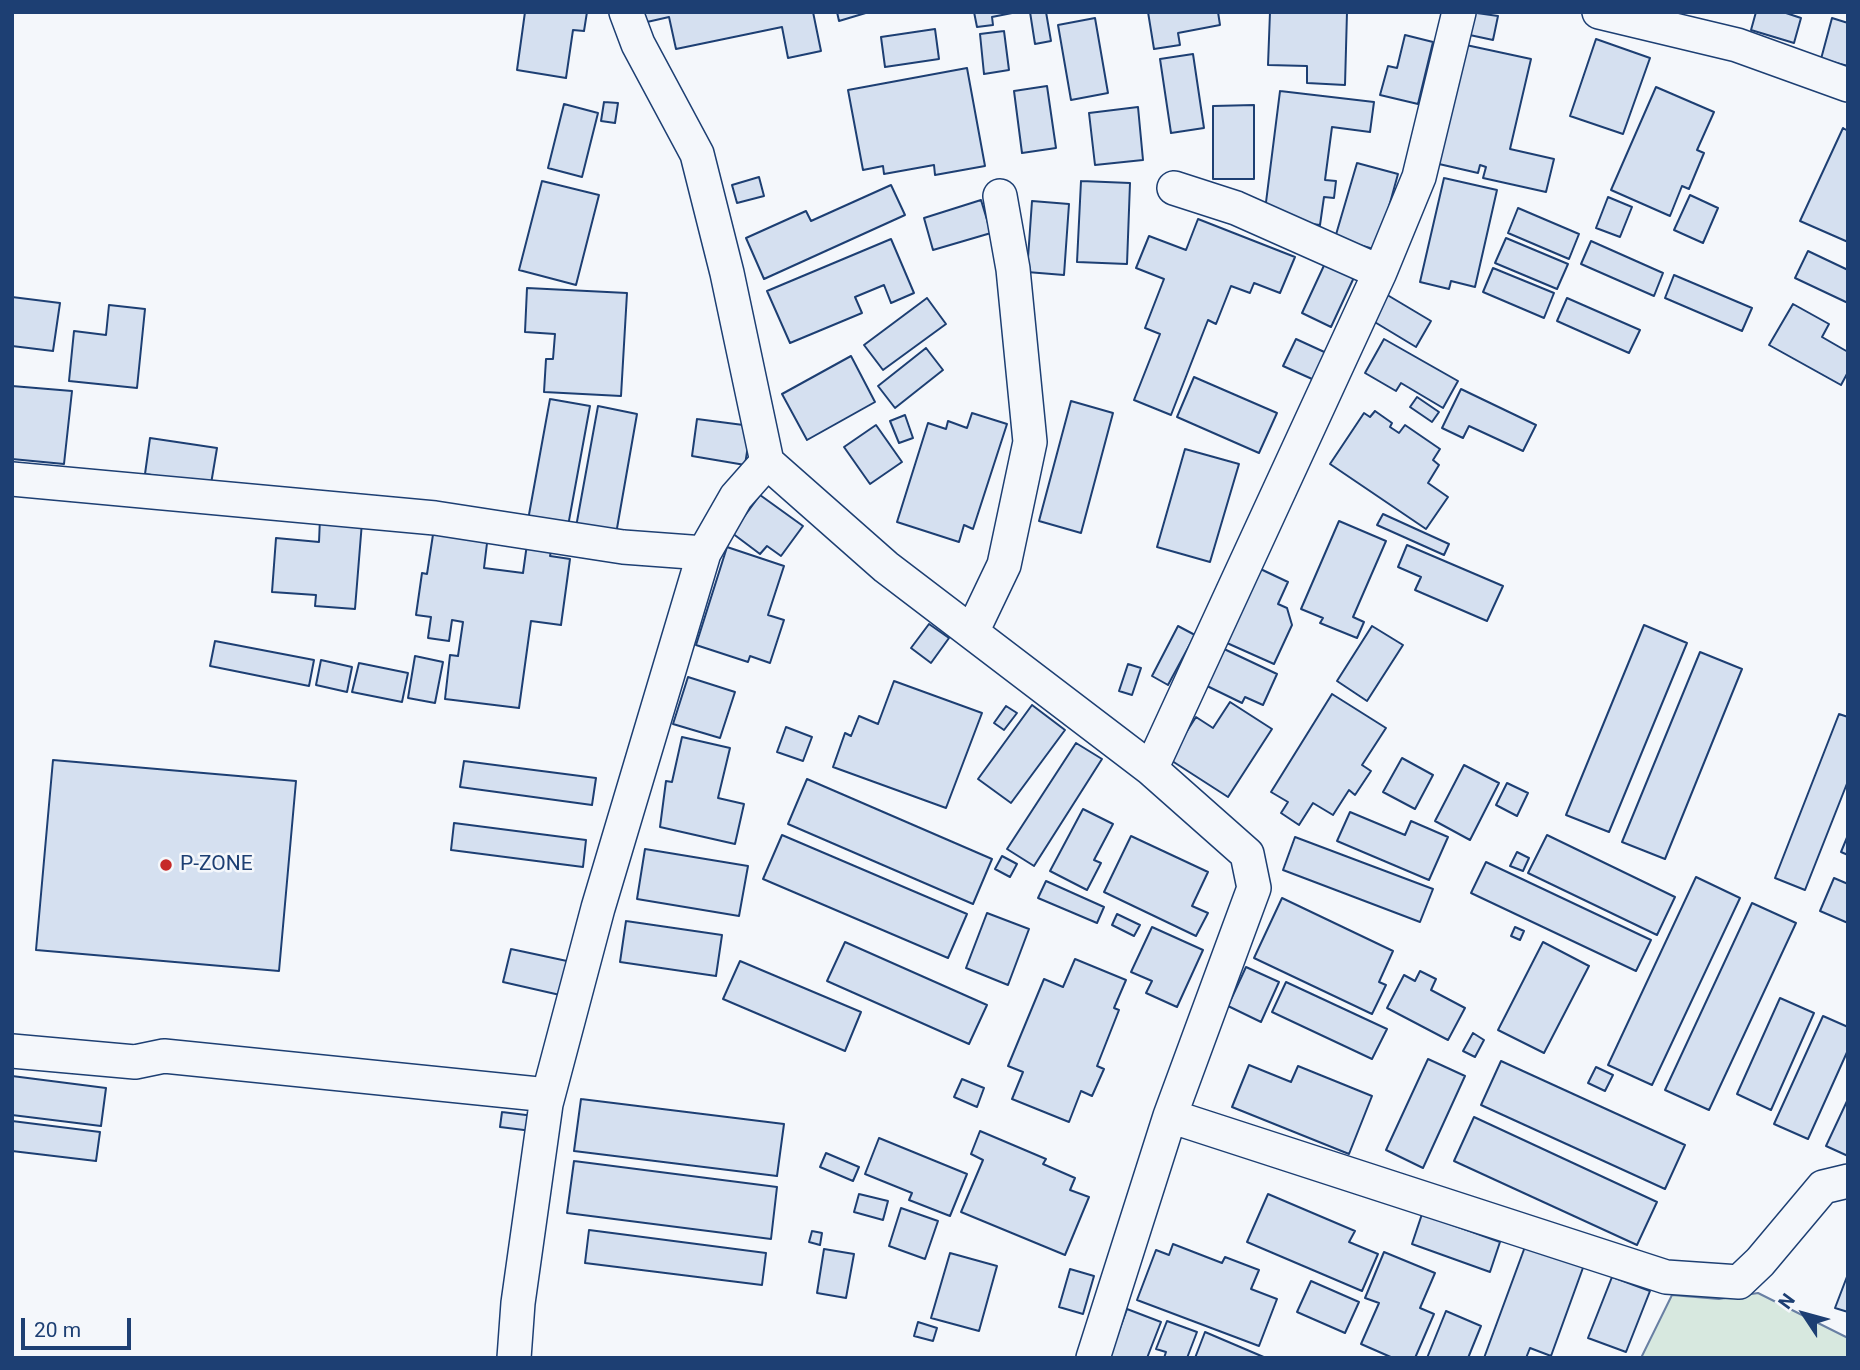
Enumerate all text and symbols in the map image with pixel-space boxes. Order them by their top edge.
place label: P-ZONE [180,852,253,878]
marker: P-ZONE [158,857,174,873]
north arrow [1769,1279,1839,1349]
text: N [1773,1289,1800,1314]
scale bar [24,1304,135,1348]
text: 20 m [34,1318,81,1342]

